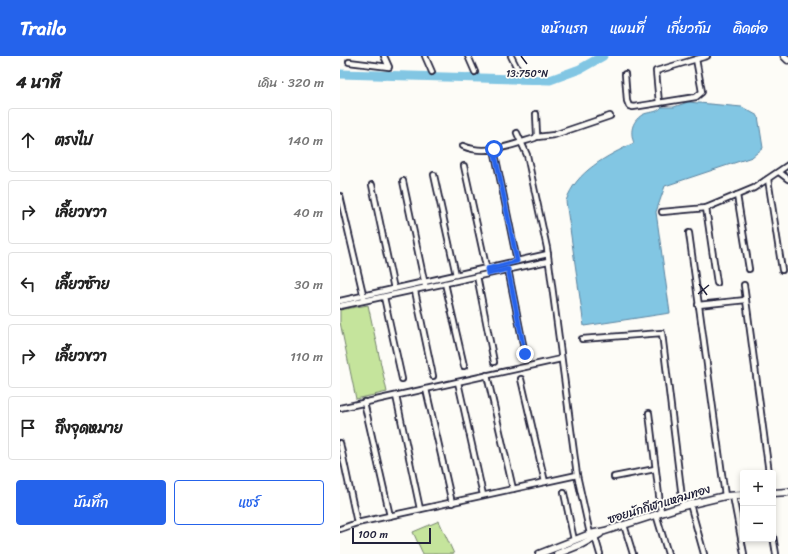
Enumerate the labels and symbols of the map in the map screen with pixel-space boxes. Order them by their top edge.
text: 13.750°N [506,65,548,83]
route start [485,140,503,158]
route end [516,345,534,363]
street label: ซอยนักกีฬาแหลมทอง [605,478,714,530]
scale bar [352,526,431,545]

